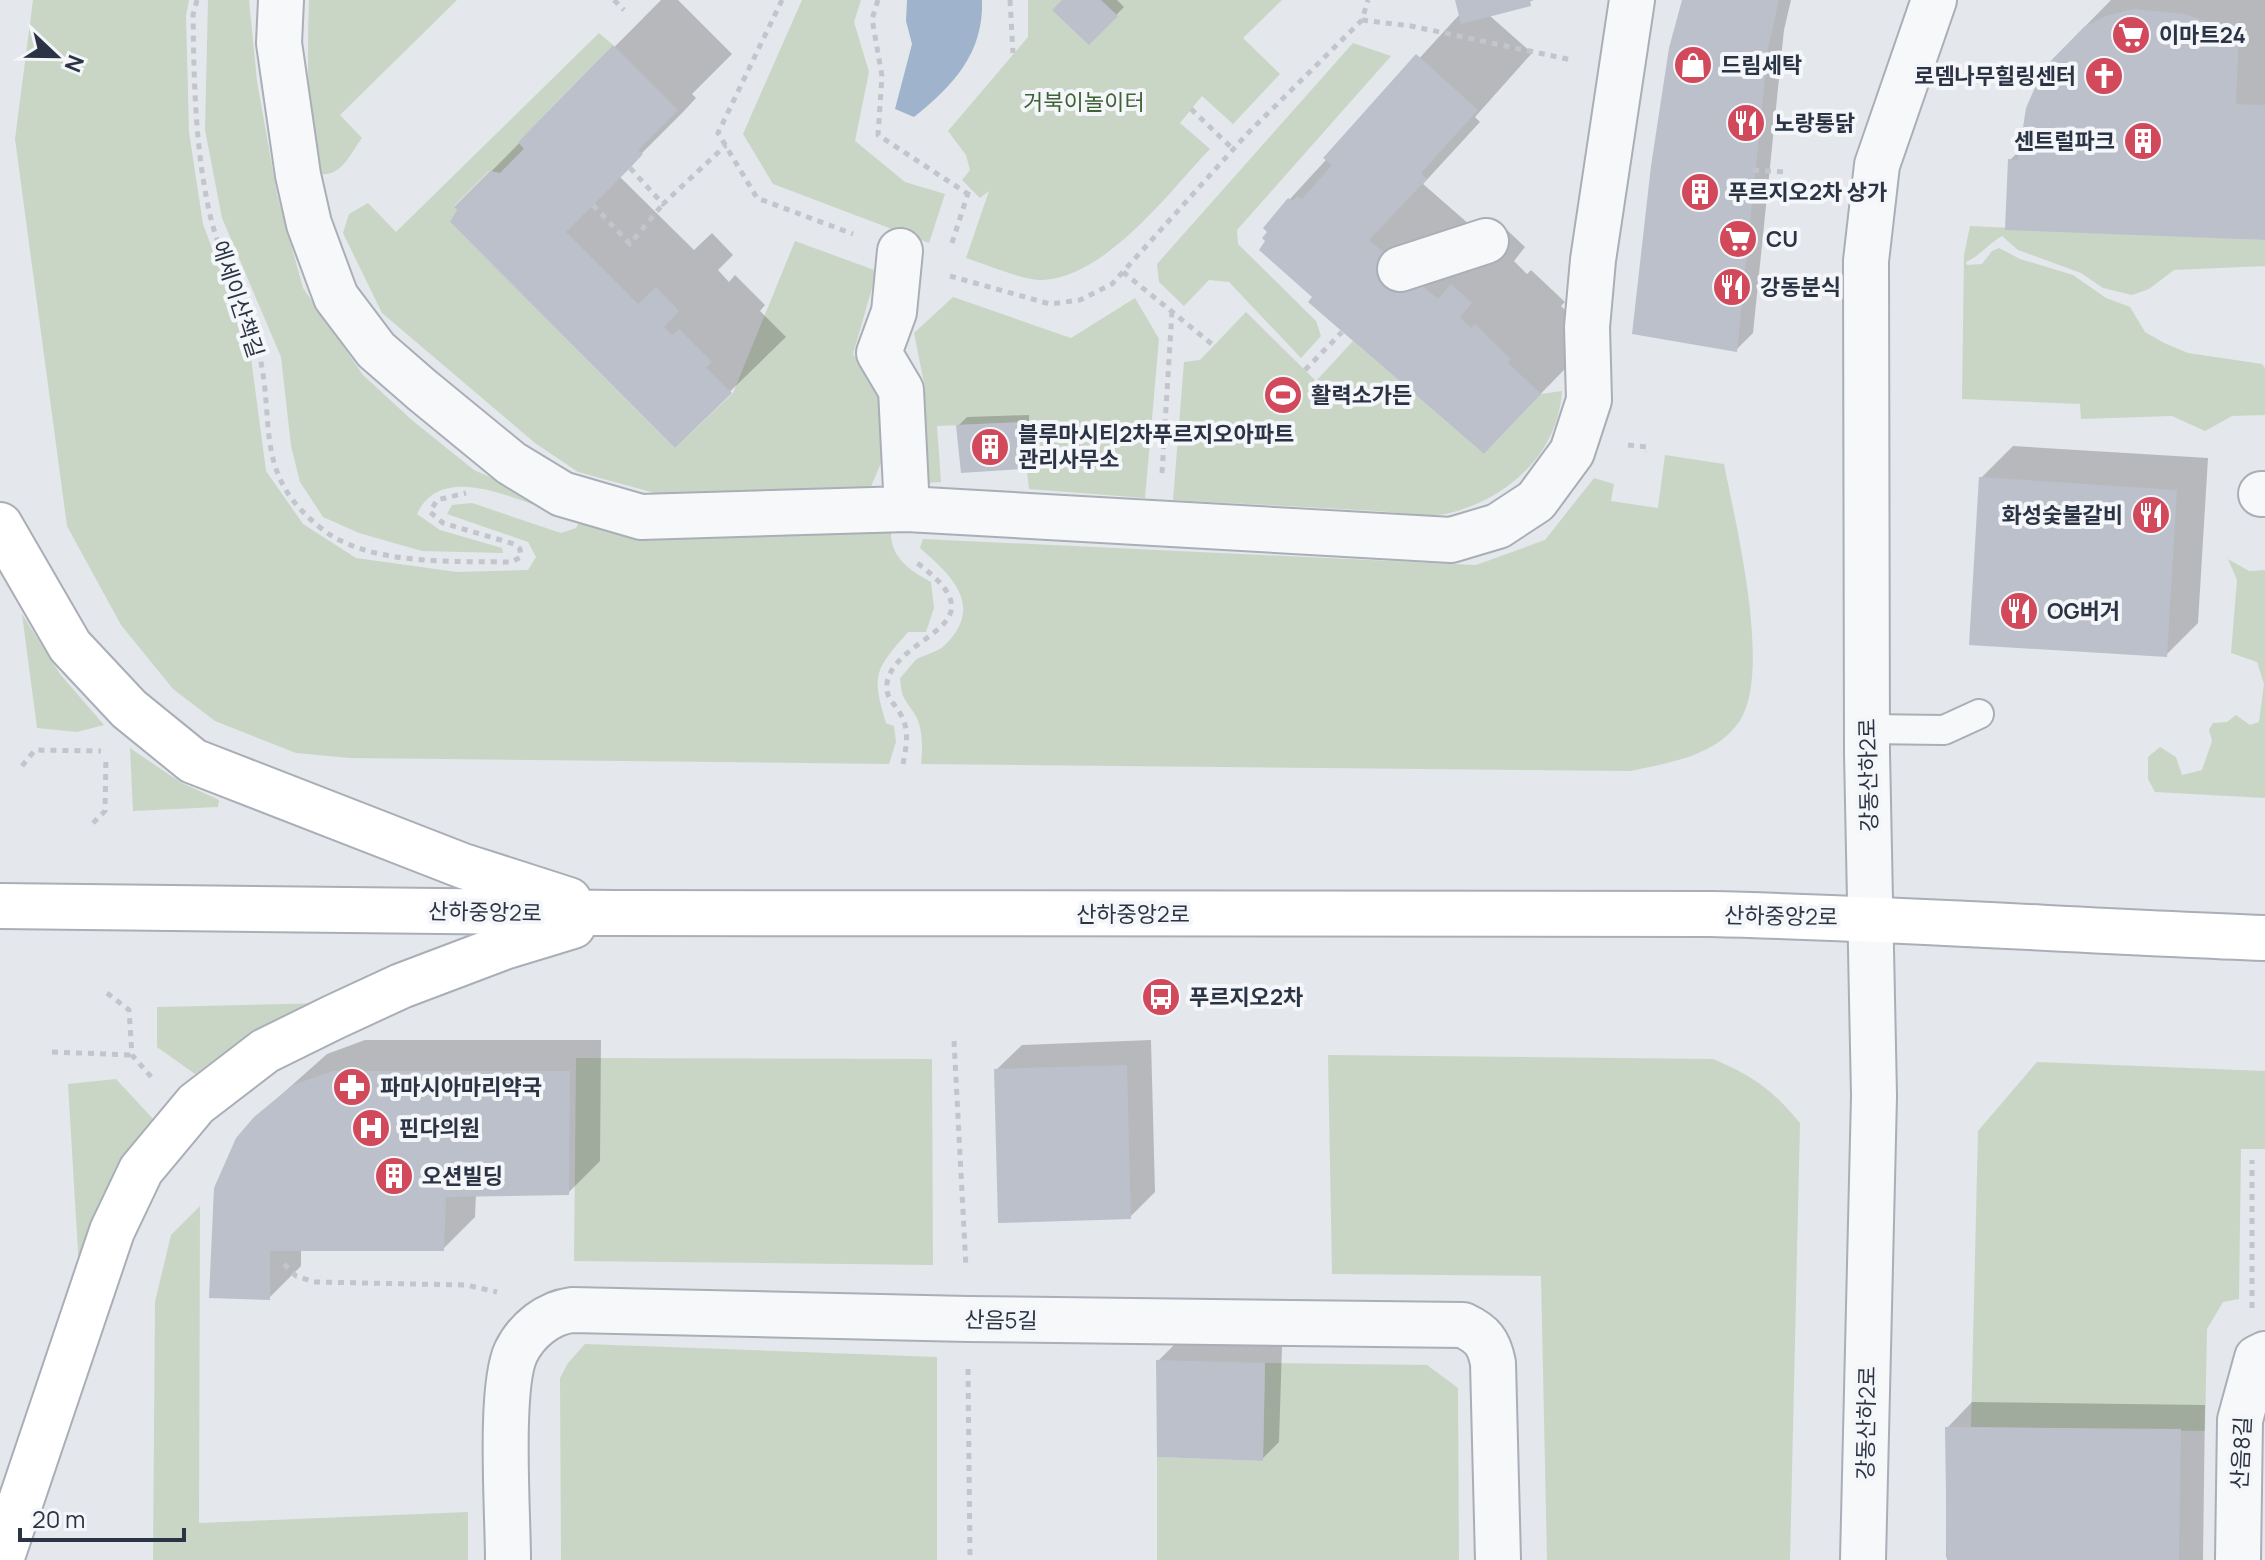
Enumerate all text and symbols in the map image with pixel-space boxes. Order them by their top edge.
supermarket icon: 이마트24 [2110,14,2152,56]
north arrow [16,16,96,96]
place label: 이마트24 [2159,20,2246,50]
shop icon: 드림세탁 [1672,44,1714,86]
place label: 드림세탁 [1721,50,1802,80]
text: N [58,51,91,76]
church icon: 로뎀나무힐링센터 [2083,55,2125,97]
place label: 로뎀나무힐링센터 [1914,61,2076,91]
park label: 거북이놀이터 [1023,87,1145,117]
restaurant icon: 노랑통닭 [1725,102,1767,144]
place label: 노랑통닭 [1774,108,1855,138]
building icon: 센트럴파크 [2122,120,2164,162]
place label: 센트럴파크 [2014,126,2115,156]
building icon: 푸르지오2차 상가 [1679,171,1721,213]
place label: 푸르지오2차 상가 [1728,177,1887,207]
supermarket icon: CU [1717,218,1759,260]
place label: CU [1766,224,1798,254]
street label: 에세이산책길 [205,237,271,361]
restaurant icon: 강동분식 [1711,266,1753,308]
place label: 강동분식 [1760,272,1841,302]
sports icon: 활력소가든 [1262,374,1304,416]
place label: 활력소가든 [1311,380,1412,410]
place label: 블루마시티2차푸르지오아파트 관리사무소 [1018,419,1294,474]
building icon: 블루마시티2차푸르지오아파트 관리사무소 [969,426,1011,468]
restaurant icon: 화성숯불갈비 [2130,494,2172,536]
place label: 화성숯불갈비 [2002,500,2123,530]
restaurant icon: OG버거 [1998,590,2040,632]
place label: OG버거 [2047,596,2120,626]
street label: 강동산하2로 [1852,718,1884,832]
street label: 산하중앙2로 [428,896,542,928]
street label: 산하중앙2로 [1076,899,1190,929]
street label: 산하중앙2로 [1724,900,1838,932]
bus stop icon: 푸르지오2차 [1140,976,1182,1018]
place label: 푸르지오2차 [1189,982,1303,1012]
pharmacy icon: 파마시아마리약국 [331,1066,373,1108]
place label: 파마시아마리약국 [380,1072,542,1102]
hospital icon: 핀다의원 [350,1107,392,1149]
place label: 핀다의원 [399,1113,480,1143]
building icon: 오션빌딩 [373,1155,415,1197]
place label: 오션빌딩 [422,1161,503,1191]
street label: 산음5길 [964,1304,1038,1336]
street label: 강동산하2로 [1850,1366,1882,1480]
street label: 산음8길 [2224,1416,2258,1490]
scale bar [20,1492,184,1542]
text: 20 m [32,1502,85,1535]

